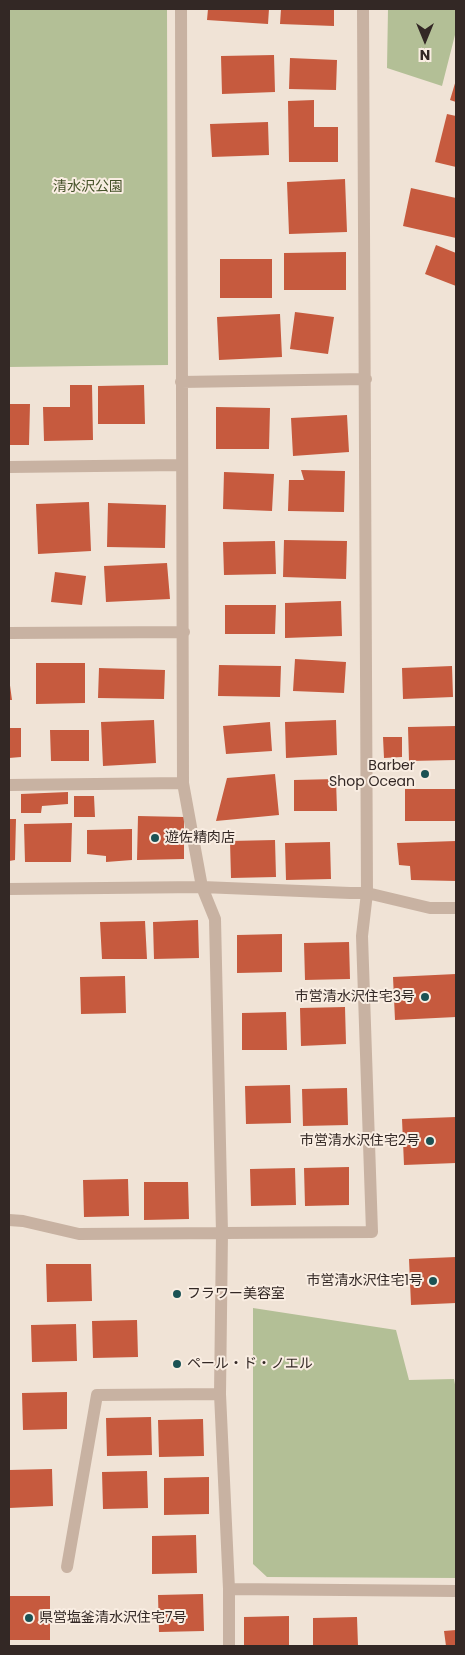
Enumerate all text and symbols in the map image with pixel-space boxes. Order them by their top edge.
north arrow [400,15,450,65]
text: N [420,45,430,65]
park label: 清水沢公園 [53,179,123,195]
place label: Barber Shop Ocean [329,758,415,790]
marker: Barber Shop Ocean [419,768,431,780]
place label: 遊佐精肉店 [165,830,235,846]
marker: 遊佐精肉店 [149,832,161,844]
place label: 市営清水沢住宅3号 [295,989,415,1005]
marker: 市営清水沢住宅3号 [419,991,431,1003]
place label: 市営清水沢住宅2号 [300,1133,420,1149]
marker: 市営清水沢住宅2号 [424,1135,436,1147]
place label: 市営清水沢住宅1号 [307,1273,423,1289]
marker: 市営清水沢住宅1号 [427,1275,439,1287]
place label: フラワー美容室 [187,1286,285,1302]
marker: フラワー美容室 [171,1288,183,1300]
place label: ペール・ド・ノエル [187,1356,313,1372]
marker: ペール・ド・ノエル [171,1358,183,1370]
place label: 県営塩釜清水沢住宅7号 [39,1610,187,1626]
marker: 県営塩釜清水沢住宅7号 [23,1612,35,1624]

